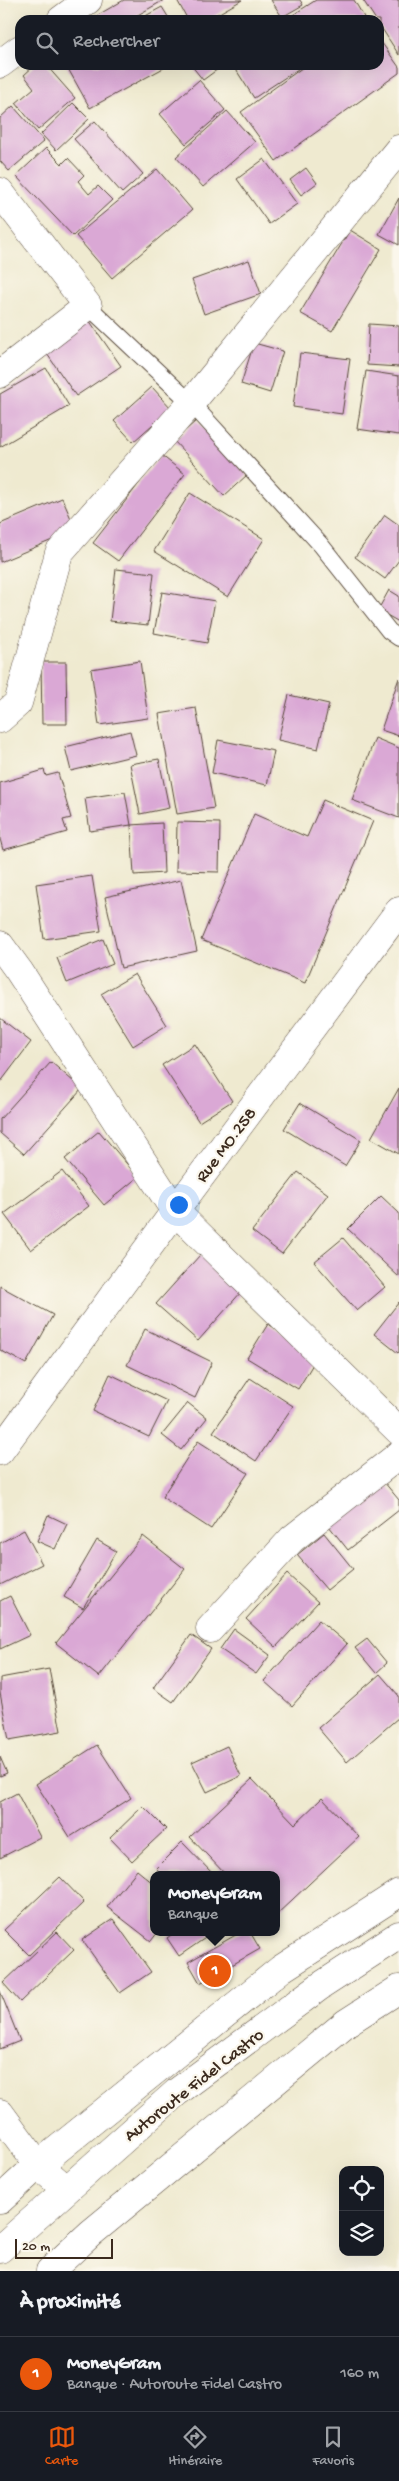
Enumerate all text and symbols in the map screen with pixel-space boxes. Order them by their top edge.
search box [15,15,384,70]
icon: search [33,29,61,57]
text: Rechercher [73,31,159,54]
street label: Rue MO.258 [192,1104,262,1187]
your location [166,1192,192,1218]
popup [150,1871,280,1936]
text: MoneyGram [168,1883,262,1906]
text: Banque [168,1906,218,1925]
pin: 1 [199,1952,231,1990]
street label: Autoroute Fidel Castro [121,2025,269,2147]
map controls [339,2166,384,2256]
button: locate [339,2166,384,2211]
button: layers [339,2211,384,2256]
scale bar [15,2236,112,2259]
text: 20 m [22,2239,50,2256]
text: À proximité [20,2291,121,2316]
text: MoneyGram [67,2353,161,2376]
text: 1 [33,2365,39,2384]
text: 160 m [340,2365,379,2384]
text: Banque · Autoroute Fidel Castro [67,2376,282,2395]
tab: Carte [45,2423,78,2470]
tab: Itinéraire [168,2423,222,2470]
tab: Favoris [312,2423,354,2470]

